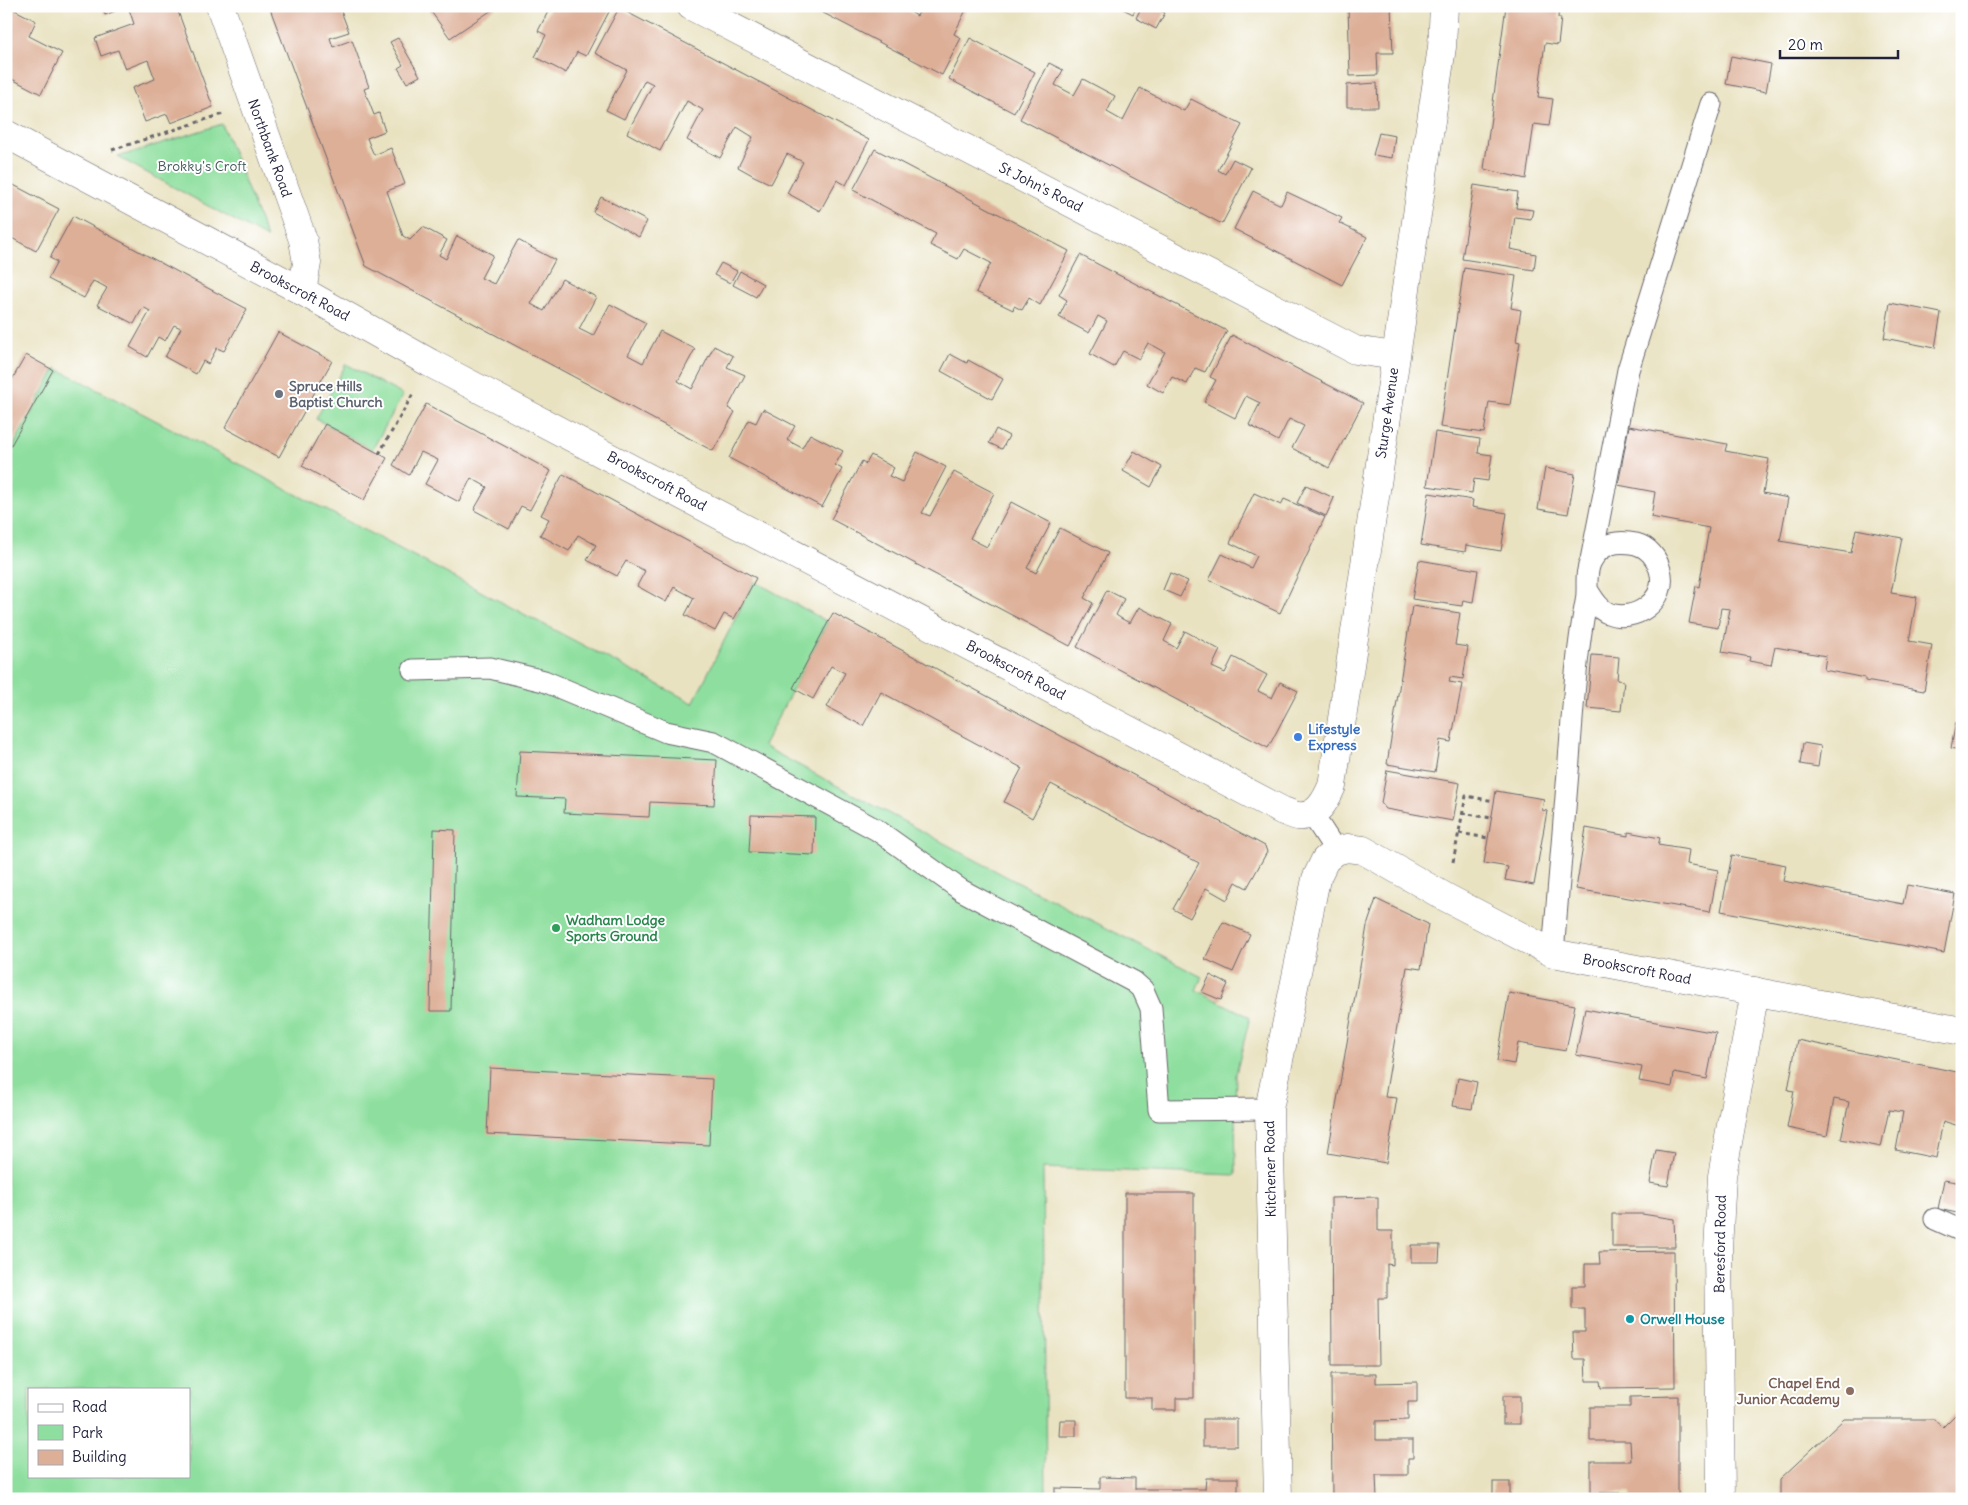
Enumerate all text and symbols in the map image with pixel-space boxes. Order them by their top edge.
scale bar [1780,28,1898,60]
text: 20 m [1788,35,1823,54]
street label: Northbank Road [244,96,296,200]
park label: Brokky's Croft [157,157,247,175]
street label: St John's Road [996,158,1086,216]
street label: Brookscroft Road [247,257,353,325]
street label: Sturge Avenue [1372,366,1402,460]
place label: Spruce Hills Baptist Church [289,377,383,411]
marker: Spruce Hills Baptist Church [273,388,285,400]
street label: Brookscroft Road [604,447,710,515]
street label: Brookscroft Road [963,636,1069,704]
place label: Lifestyle Express [1308,720,1361,754]
marker: Lifestyle Express [1292,731,1304,743]
place label: Wadham Lodge Sports Ground [566,911,665,945]
marker: Wadham Lodge Sports Ground [550,922,562,934]
street label: Brookscroft Road [1581,950,1693,988]
street label: Kitchener Road [1260,1120,1280,1218]
street label: Beresford Road [1710,1195,1730,1293]
place label: Orwell House [1640,1310,1725,1328]
marker: Orwell House [1624,1313,1636,1325]
place label: Chapel End Junior Academy [1737,1374,1841,1408]
marker: Chapel End Junior Academy [1844,1385,1856,1397]
legend [28,1388,190,1478]
text: Road [72,1397,107,1416]
text: Park [72,1423,103,1442]
text: Building [72,1447,127,1466]

